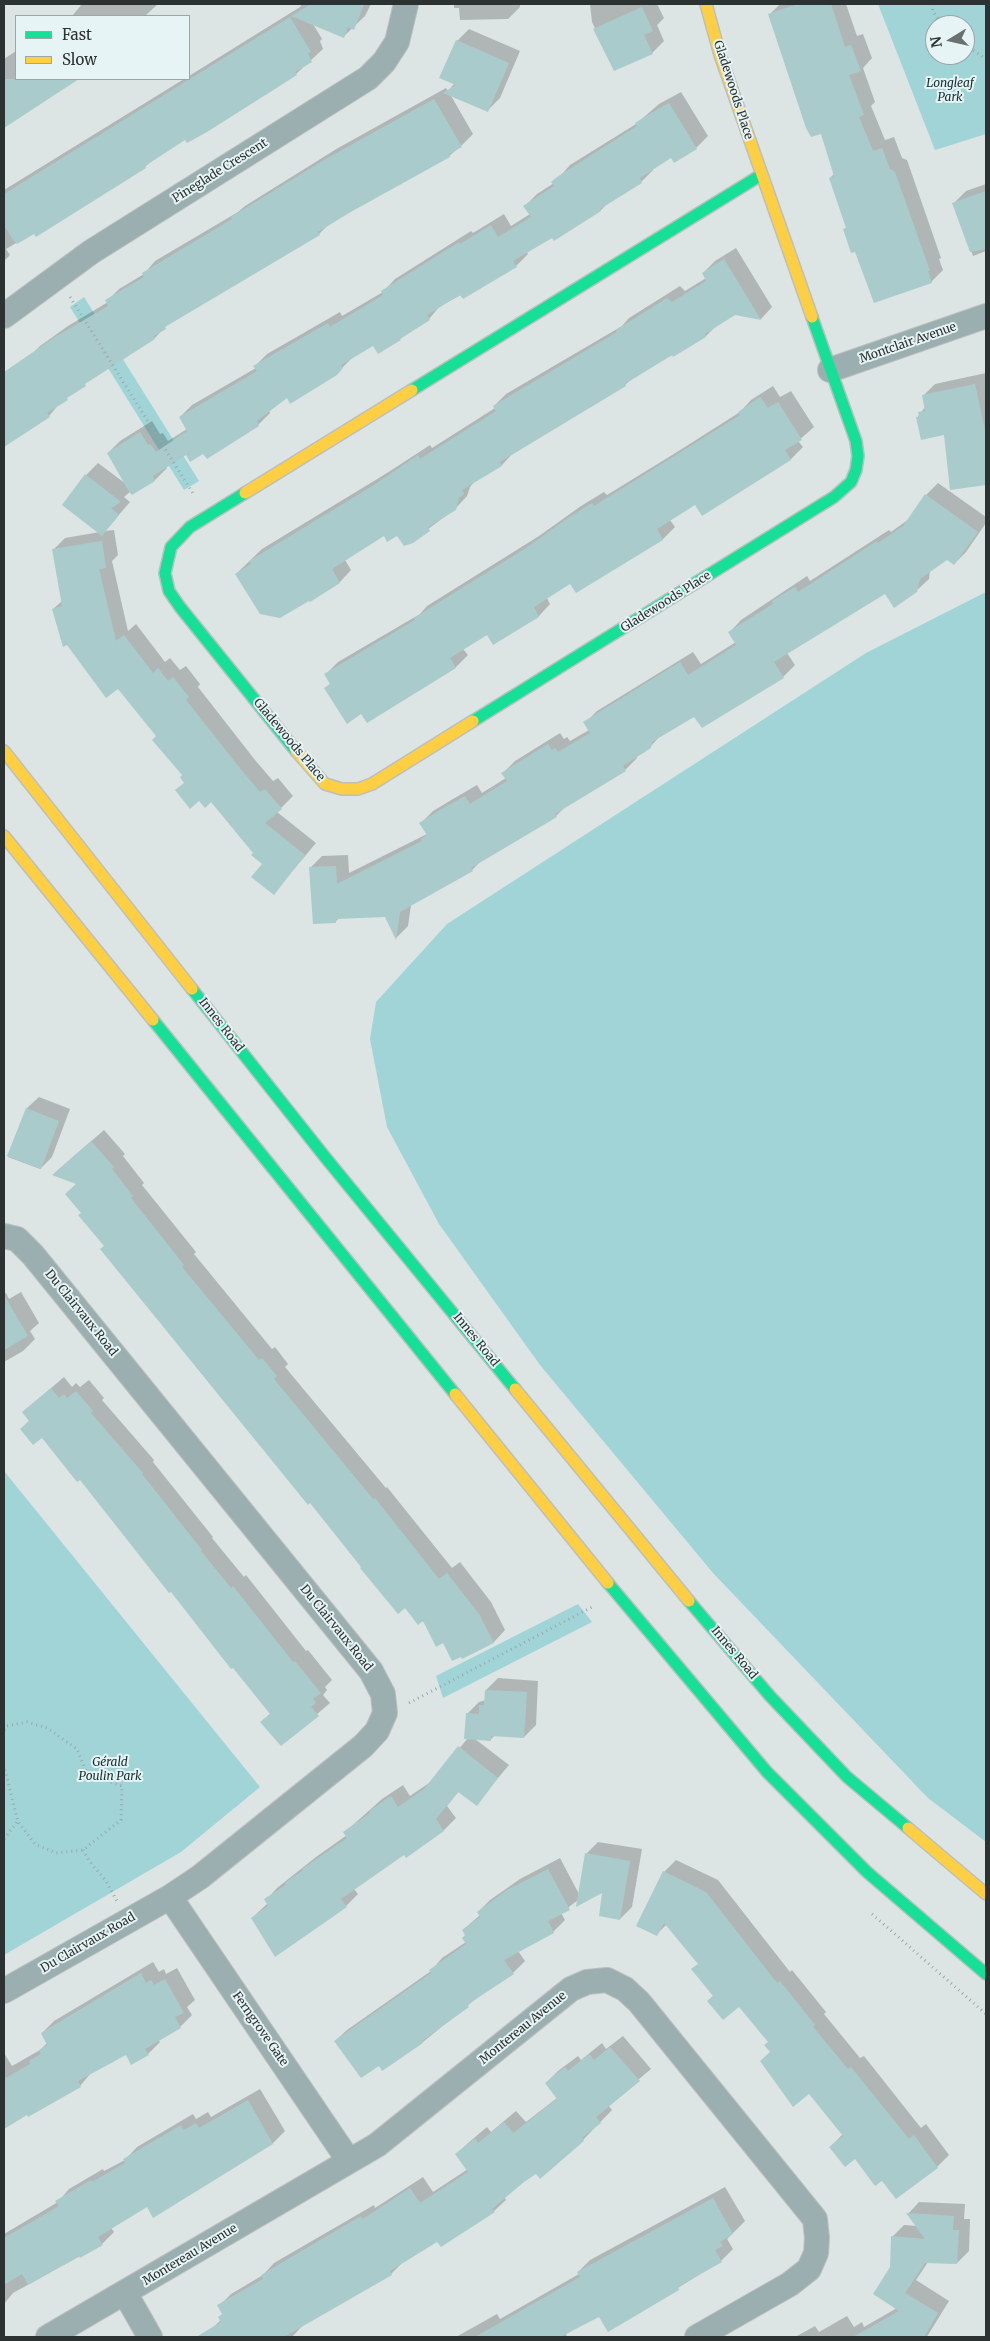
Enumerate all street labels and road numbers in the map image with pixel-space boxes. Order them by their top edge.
street label: Gladewoods Place [710,39,756,141]
street label: Pineglade Crescent [170,136,270,206]
street label: Montclair Avenue [858,320,958,366]
street label: Gladewoods Place [618,569,714,635]
street label: Gladewoods Place [250,696,328,784]
street label: Innes Road [195,995,247,1055]
street label: Du Clairvaux Road [42,1267,120,1359]
street label: Innes Road [450,1310,502,1370]
street label: Du Clairvaux Road [297,1582,375,1674]
street label: Innes Road [708,1624,760,1682]
street label: Du Clairvaux Road [38,1910,138,1976]
street label: Ferngrove Gate [229,1989,291,2069]
street label: Montereau Avenue [477,1989,569,2067]
street label: Montereau Avenue [140,2221,240,2289]

